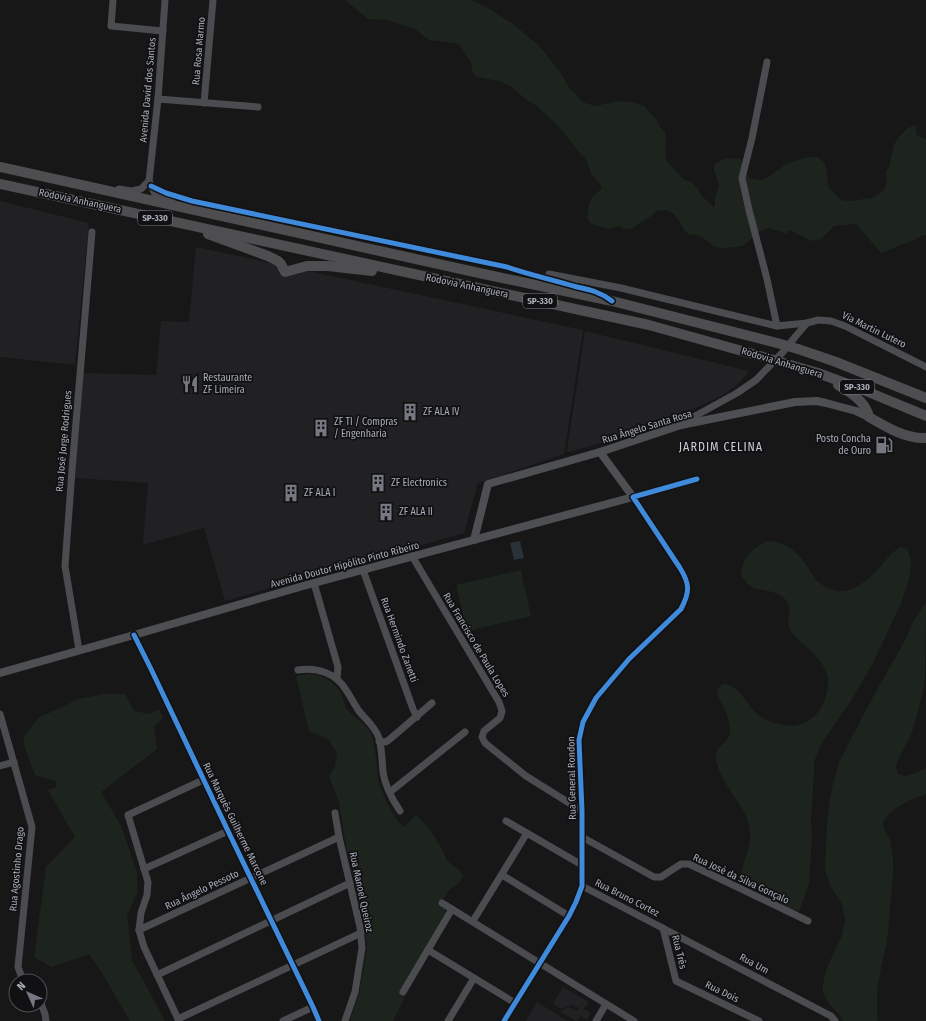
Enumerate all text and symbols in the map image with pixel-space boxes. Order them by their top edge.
street label: Rua Rosa Marmo [190,16,208,86]
street label: Avenida David dos Santos [137,37,159,143]
street label: Rodovia Anhanguera [38,186,123,216]
road number: SP-330 [138,211,172,225]
street label: Rodovia Anhanguera [425,271,510,301]
road number: SP-330 [523,294,557,308]
street label: Via Martin Lutero [840,309,908,351]
street label: Rodovia Anhanguera [740,345,824,381]
place label: Restaurante ZF Limeira [203,372,252,396]
restaurant icon: Restaurante ZF Limeira [180,374,200,394]
road number: SP-330 [840,380,874,394]
street label: Rua José Jorge Rodrigues [54,390,74,492]
building icon: ZF ALA IV [400,402,420,422]
place label: ZF ALA IV [423,406,460,418]
street label: Rua Ângelo Santa Rosa [600,407,693,446]
place label: ZF TI / Compras / Engenharia [334,416,398,440]
building icon: ZF TI / Compras / Engenharia [311,418,331,438]
place label: Posto Concha de Ouro [816,433,871,457]
fuel station icon: Posto Concha de Ouro [874,435,894,455]
district label: JARDIM CELINA [679,440,763,454]
building icon: ZF Electronics [368,473,388,493]
place label: ZF Electronics [391,477,447,489]
building icon: ZF ALA I [281,483,301,503]
place label: ZF ALA I [304,487,335,499]
building icon: ZF ALA II [376,502,396,522]
place label: ZF ALA II [399,506,433,518]
street label: Avenida Doutor Hipólito Pinto Ribeiro [269,539,421,591]
street label: Rua Francisco de Paula Lopes [440,591,512,699]
street label: Rua Hermindo Zanetti [378,596,420,684]
street label: Rua General Rondon [565,736,579,820]
street label: Rua Marquês Guilherme Marcone [200,761,270,887]
street label: Rua Agostinho Drago [7,826,27,912]
street label: Rua Manoel Queiroz [347,851,375,933]
street label: Rua José da Silva Gonçalo [691,851,791,907]
street label: Rua Ângelo Pessoto [163,867,241,912]
street label: Rua Bruno Cortez [593,877,661,919]
street label: Rua Três [669,934,689,970]
street label: Rua Um [737,951,771,977]
north arrow [8,973,48,1013]
text: N [14,979,28,993]
street label: Rua Dois [703,979,741,1005]

